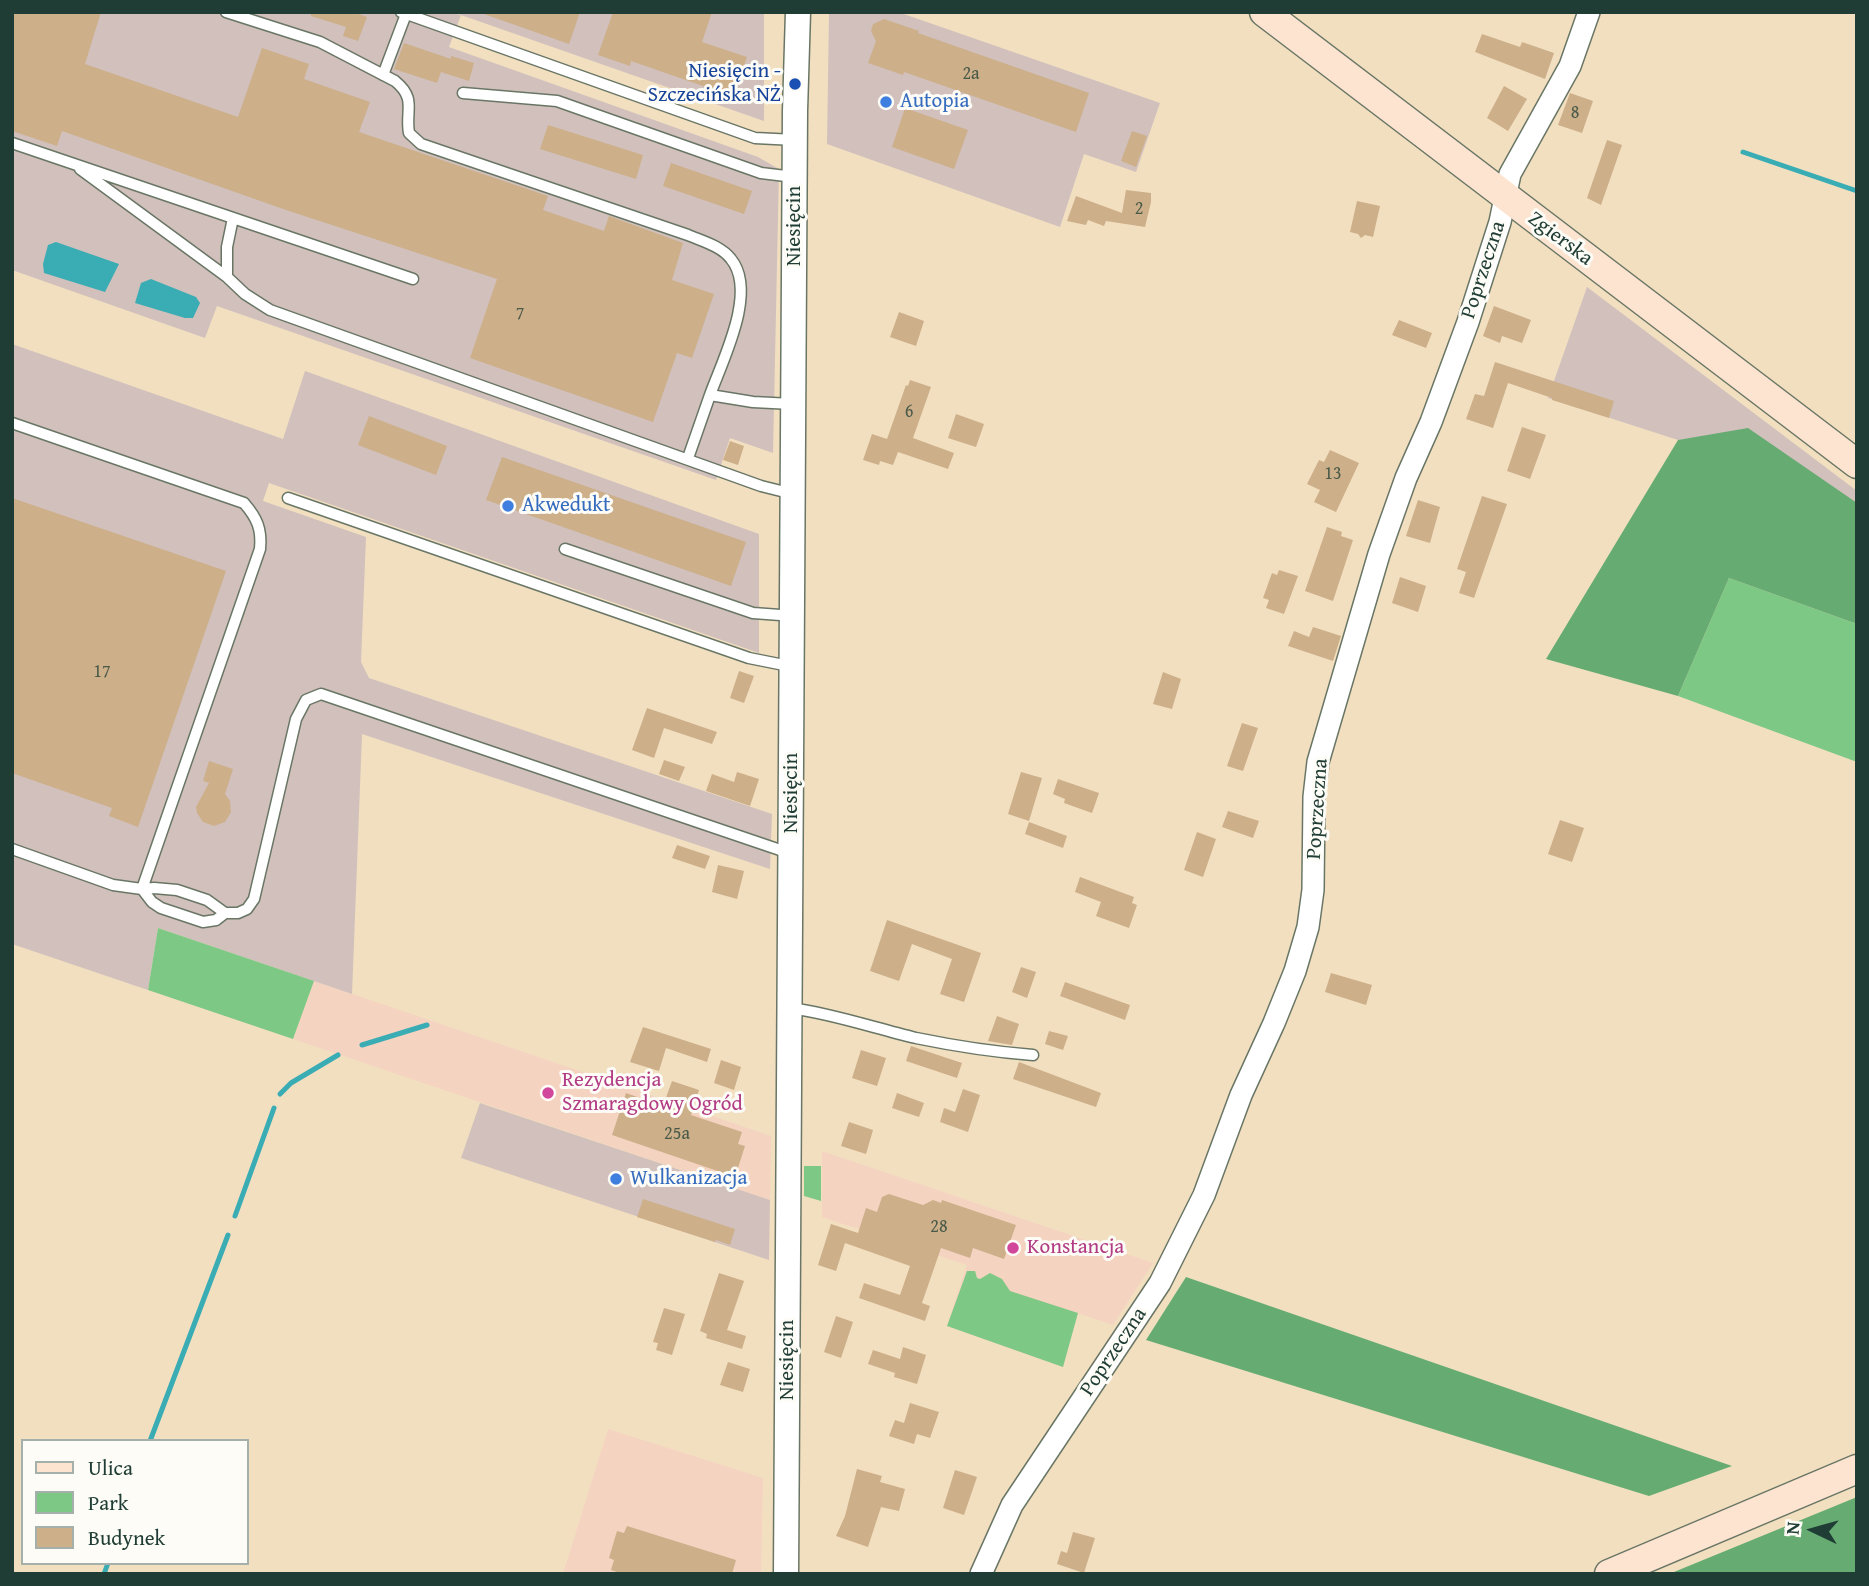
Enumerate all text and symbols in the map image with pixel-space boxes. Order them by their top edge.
place label: Niesięcin - Szczecińska NŻ [648,59,781,109]
house number: 2a [962,63,980,85]
marker: Niesięcin - Szczecińska NŻ [787,76,803,92]
place label: Autopia [900,89,969,115]
marker: Autopia [878,94,894,110]
house number: 8 [1571,102,1579,124]
street label: Niesięcin [782,186,808,266]
house number: 2 [1135,198,1143,220]
street label: Zgierska [1523,206,1597,272]
street label: Poprzeczna [1456,218,1512,322]
house number: 7 [516,303,524,325]
house number: 6 [905,401,913,423]
house number: 13 [1324,463,1342,485]
place label: Akwedukt [522,493,610,519]
marker: Akwedukt [500,498,516,514]
house number: 17 [93,661,111,683]
street label: Niesięcin [779,753,805,833]
street label: Poprzeczna [1302,758,1334,860]
place label: Rezydencja Szmaragdowy Ogród [562,1068,743,1118]
marker: Rezydencja Szmaragdowy Ogród [540,1085,556,1101]
house number: 25a [664,1123,690,1145]
place label: Wulkanizacja [630,1166,747,1192]
marker: Wulkanizacja [608,1171,624,1187]
house number: 28 [930,1216,948,1238]
place label: Konstancja [1027,1235,1124,1261]
marker: Konstancja [1005,1240,1021,1256]
street label: Poprzeczna [1075,1303,1153,1401]
street label: Niesięcin [775,1320,801,1400]
legend [21,1439,248,1565]
text: Ulica [88,1452,133,1483]
text: Park [88,1487,129,1518]
north arrow [1778,1495,1848,1565]
text: N [1778,1521,1807,1536]
text: Budynek [88,1522,165,1553]

